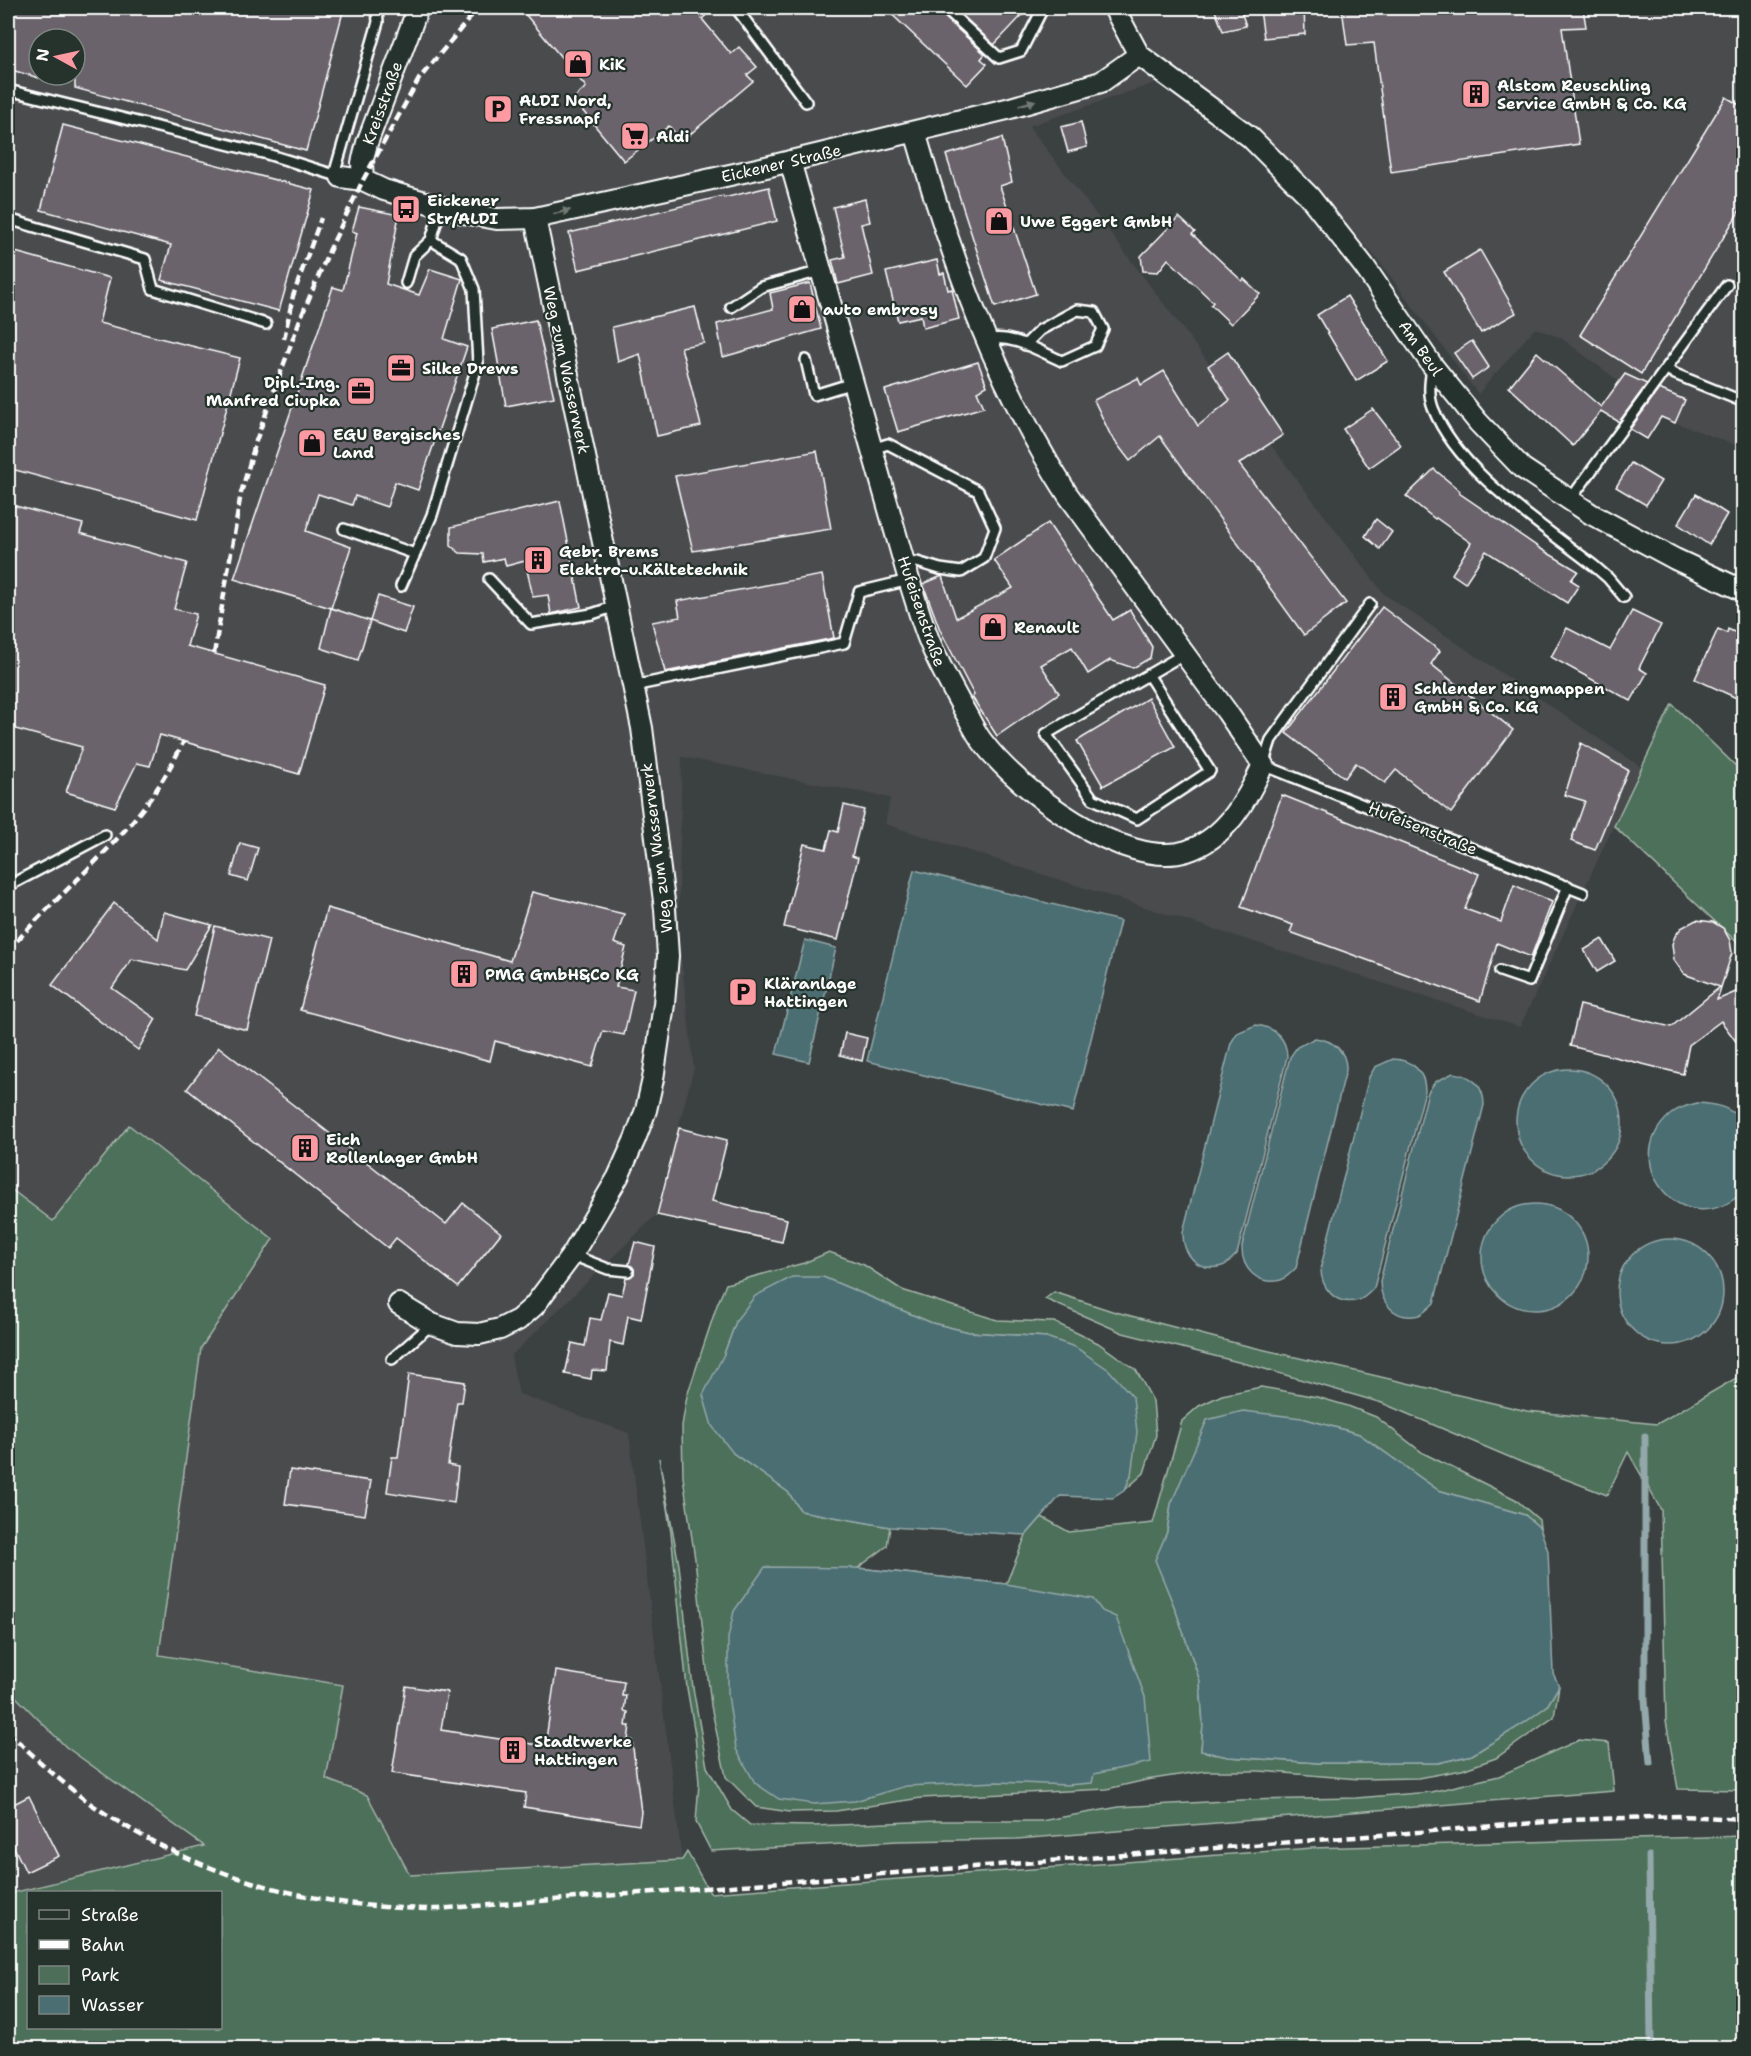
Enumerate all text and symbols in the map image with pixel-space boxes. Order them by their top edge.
north arrow [27,27,87,87]
text: N [31,47,54,63]
shop icon: KiK [562,48,594,80]
place label: KiK [599,54,626,75]
street label: Kreisstraße [358,59,407,148]
place label: Alstom Reuschling Service GmbH & Co. KG [1497,75,1687,114]
building icon: Alstom Reuschling Service GmbH & Co. KG [1460,78,1492,110]
place label: ALDI Nord, Fressnapf [519,90,612,129]
parking icon: ALDI Nord, Fressnapf [482,93,514,125]
one-way arrow [1018,98,1036,107]
supermarket icon: Aldi [619,120,651,152]
place label: Aldi [656,126,689,147]
street label: Eickener Straße [719,139,843,187]
place label: Eickener Str/ALDI [427,190,499,229]
bus stop icon: Eickener Str/ALDI [390,193,422,225]
shop icon: Uwe Eggert GmbH [983,205,1015,237]
one-way arrow [552,206,571,216]
place label: Uwe Eggert GmbH [1020,211,1172,232]
street label: Weg zum Wasserwerk [538,284,595,456]
shop icon: auto embrosy [786,293,818,325]
place label: auto embrosy [823,299,938,320]
street label: Am Beul [1394,316,1447,380]
office icon: Silke Drews [385,352,417,384]
place label: Silke Drews [422,358,519,379]
place label: Dipl.-Ing. Manfred Ciupka [206,372,340,411]
office icon: Dipl.-Ing. Manfred Ciupka [345,375,377,407]
place label: EGU Bergisches Land [333,424,461,463]
shop icon: EGU Bergisches Land [296,427,328,459]
place label: Gebr. Brems Elektro-u.Kältetechnik [559,541,748,580]
building icon: Gebr. Brems Elektro-u.Kältetechnik [522,544,554,576]
street label: Hufeisenstraße [893,553,950,669]
shop icon: Renault [977,611,1009,643]
place label: Renault [1014,617,1080,638]
place label: Schlender Ringmappen GmbH & Co. KG [1414,678,1605,717]
building icon: Schlender Ringmappen GmbH & Co. KG [1377,681,1409,713]
street label: Weg zum Wasserwerk [636,762,677,934]
street label: Hufeisenstraße [1365,797,1480,860]
building icon: PMG GmbH&Co KG [448,958,480,990]
place label: PMG GmbH&Co KG [485,964,639,985]
place label: Kläranlage Hattingen [764,973,857,1012]
parking icon: Kläranlage Hattingen [727,976,759,1008]
place label: Eich Rollenlager GmbH [326,1129,478,1168]
building icon: Eich Rollenlager GmbH [289,1132,321,1164]
place label: Stadtwerke Hattingen [534,1731,633,1770]
building icon: Stadtwerke Hattingen [497,1734,529,1766]
legend [27,1891,222,2029]
text: Straße [81,1903,139,1927]
text: Bahn [81,1933,125,1957]
text: Park [81,1963,120,1987]
text: Wasser [81,1993,144,2017]

